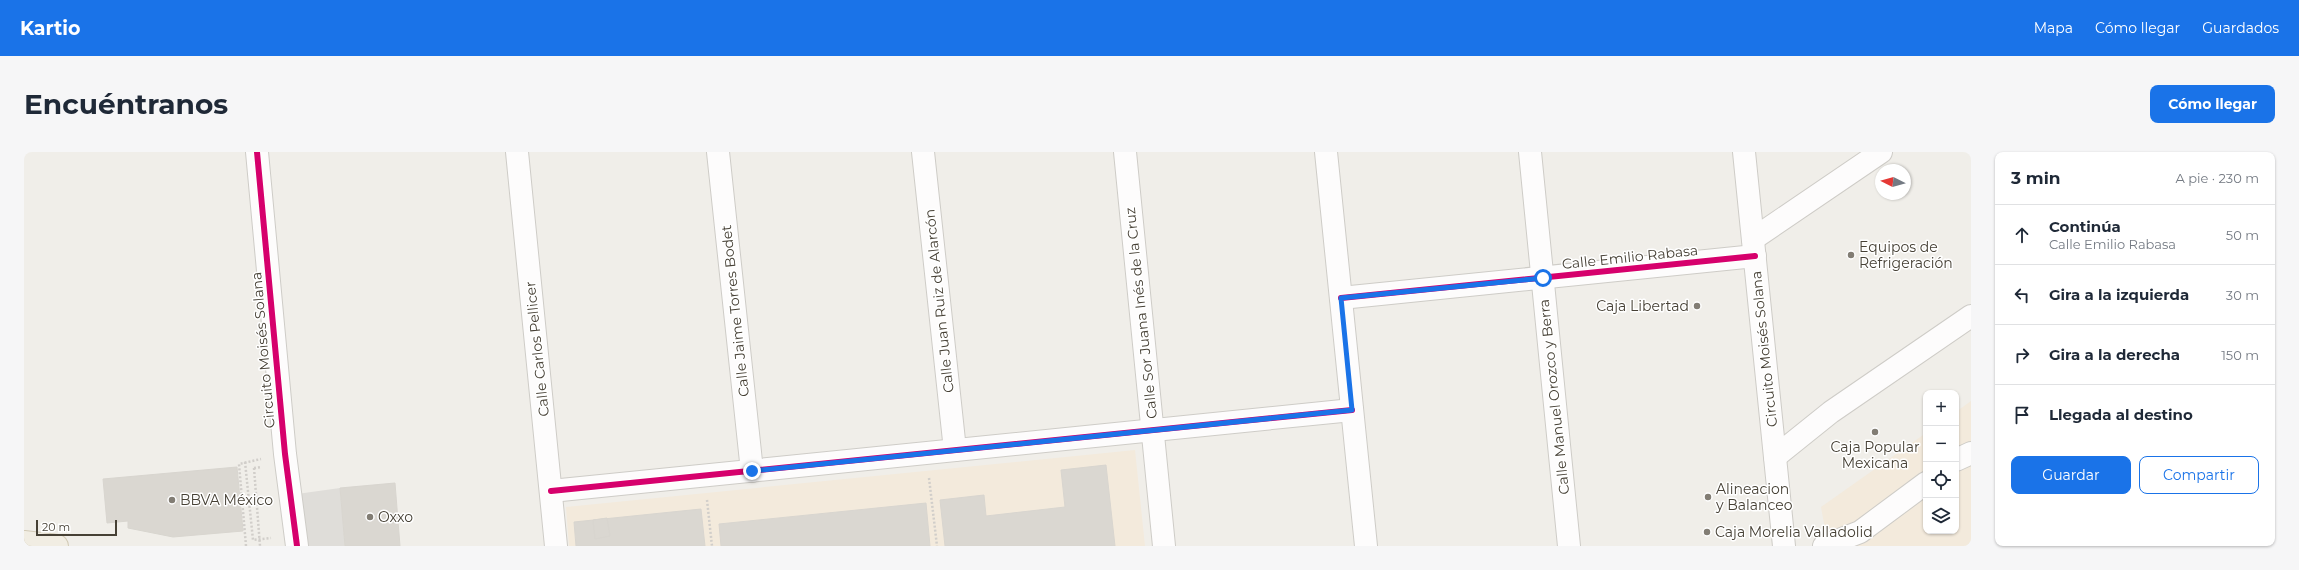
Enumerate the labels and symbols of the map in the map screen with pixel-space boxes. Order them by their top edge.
north arrow [1875,164,1911,200]
street label: Calle Sor Juana Inés de la Cruz [1121,206,1161,420]
street label: Calle Juan Ruiz de Alarcón [920,208,958,394]
street label: Calle Jaime Torres Bodet [717,224,753,398]
place label: Equipos de Refrigeración [1859,238,1953,272]
street label: Calle Emilio Rabasa [1561,241,1699,273]
marker: Equipos de Refrigeración [1846,250,1856,260]
route start [1534,269,1552,287]
street label: Circuito Moisés Solana [1747,270,1781,428]
street label: Circuito Moisés Solana [247,271,279,429]
street label: Calle Carlos Pellicer [521,280,553,417]
place label: Caja Libertad [1596,297,1689,315]
street label: Calle Manuel Orozco y Berra [1535,298,1573,496]
marker: Caja Libertad [1692,301,1702,311]
marker: Caja Popular Mexicana [1870,427,1880,437]
place label: Caja Popular Mexicana [1830,438,1920,472]
route end [743,462,761,480]
place label: Alineacion y Balanceo [1715,480,1793,514]
place label: BBVA México [180,491,273,509]
marker: Alineacion y Balanceo [1703,492,1713,502]
marker: BBVA México [167,495,177,505]
place label: Oxxo [378,508,413,526]
marker: Oxxo [365,512,375,522]
scale bar [36,518,117,537]
place label: Caja Morelia Valladolid [1715,523,1873,541]
marker: Caja Morelia Valladolid [1702,527,1712,537]

